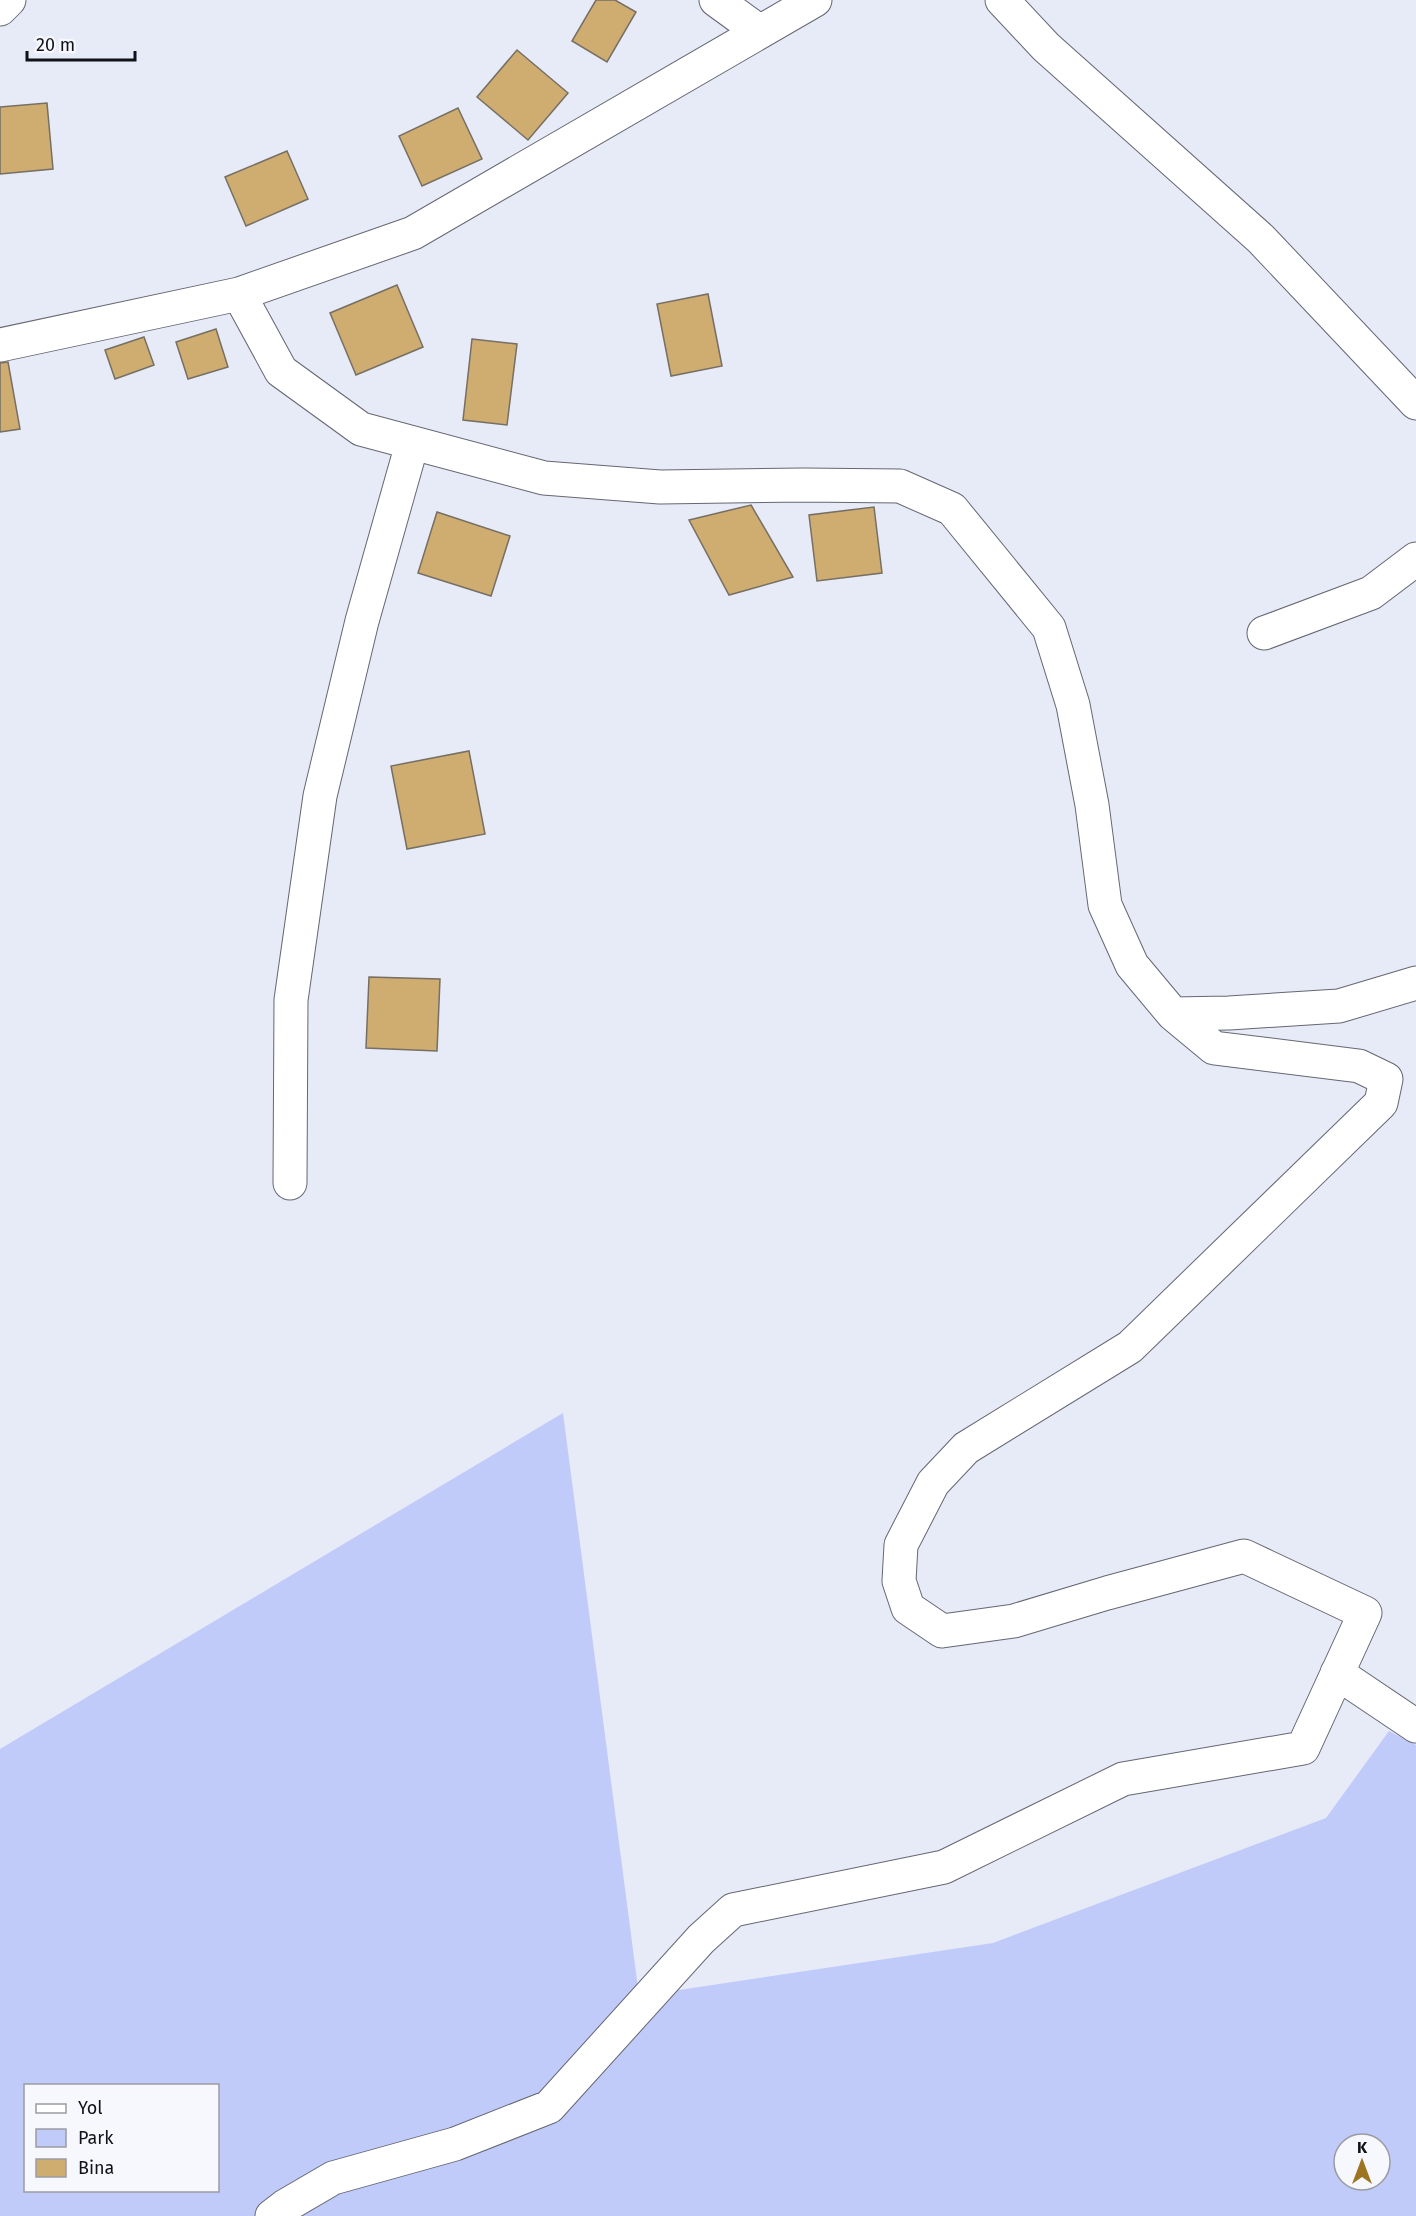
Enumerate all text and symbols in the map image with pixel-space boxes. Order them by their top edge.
scale bar [27,24,135,62]
text: 20 m [36,34,75,56]
legend [24,2084,219,2192]
text: Yol [78,2097,103,2119]
text: Park [78,2127,114,2149]
north arrow [1332,2132,1392,2192]
text: K [1357,2138,1368,2157]
text: Bina [78,2157,114,2179]

